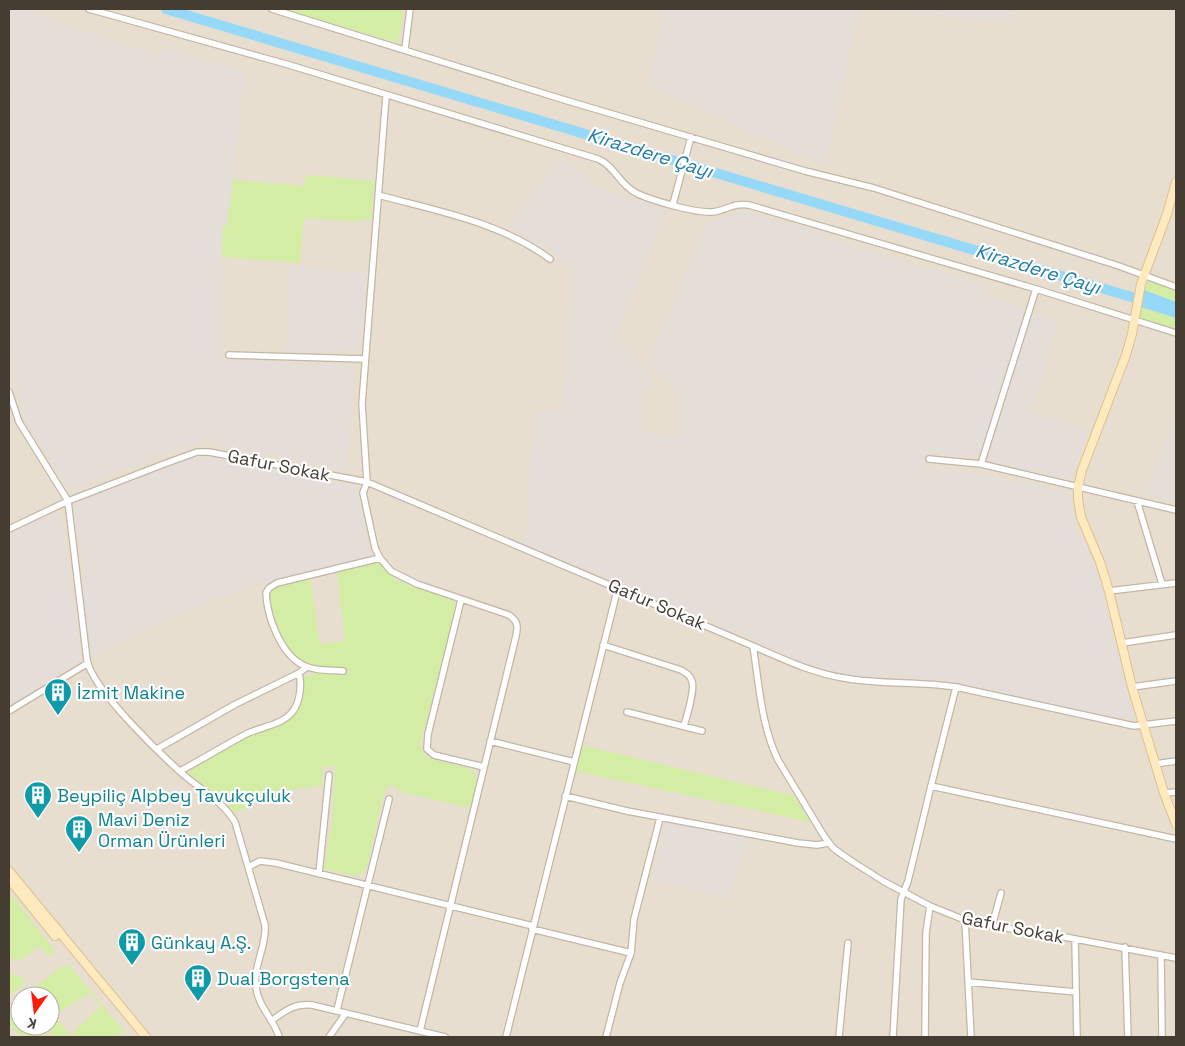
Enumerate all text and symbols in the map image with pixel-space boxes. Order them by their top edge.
water label: Kirazdere Çayı [585,122,717,184]
water label: Kirazdere Çayı [973,238,1105,300]
street label: Gafur Sokak [226,444,332,486]
street label: Gafur Sokak [605,573,710,635]
building icon: İzmit Makine [43,677,73,716]
place label: İzmit Makine [77,681,185,704]
building icon: Beypiliç Alpbey Tavukçuluk [23,780,53,819]
place label: Beypiliç Alpbey Tavukçuluk [57,784,291,807]
place label: Mavi Deniz Orman Ürünleri [98,808,225,852]
building icon: Mavi Deniz Orman Ürünleri [64,814,94,853]
street label: Gafur Sokak [960,906,1066,948]
building icon: Günkay A.Ş. [117,927,147,966]
place label: Günkay A.Ş. [151,931,251,954]
building icon: Dual Borgstena [183,963,213,1002]
place label: Dual Borgstena [217,967,350,990]
north arrow [10,986,60,1036]
text: K [25,1014,38,1033]

